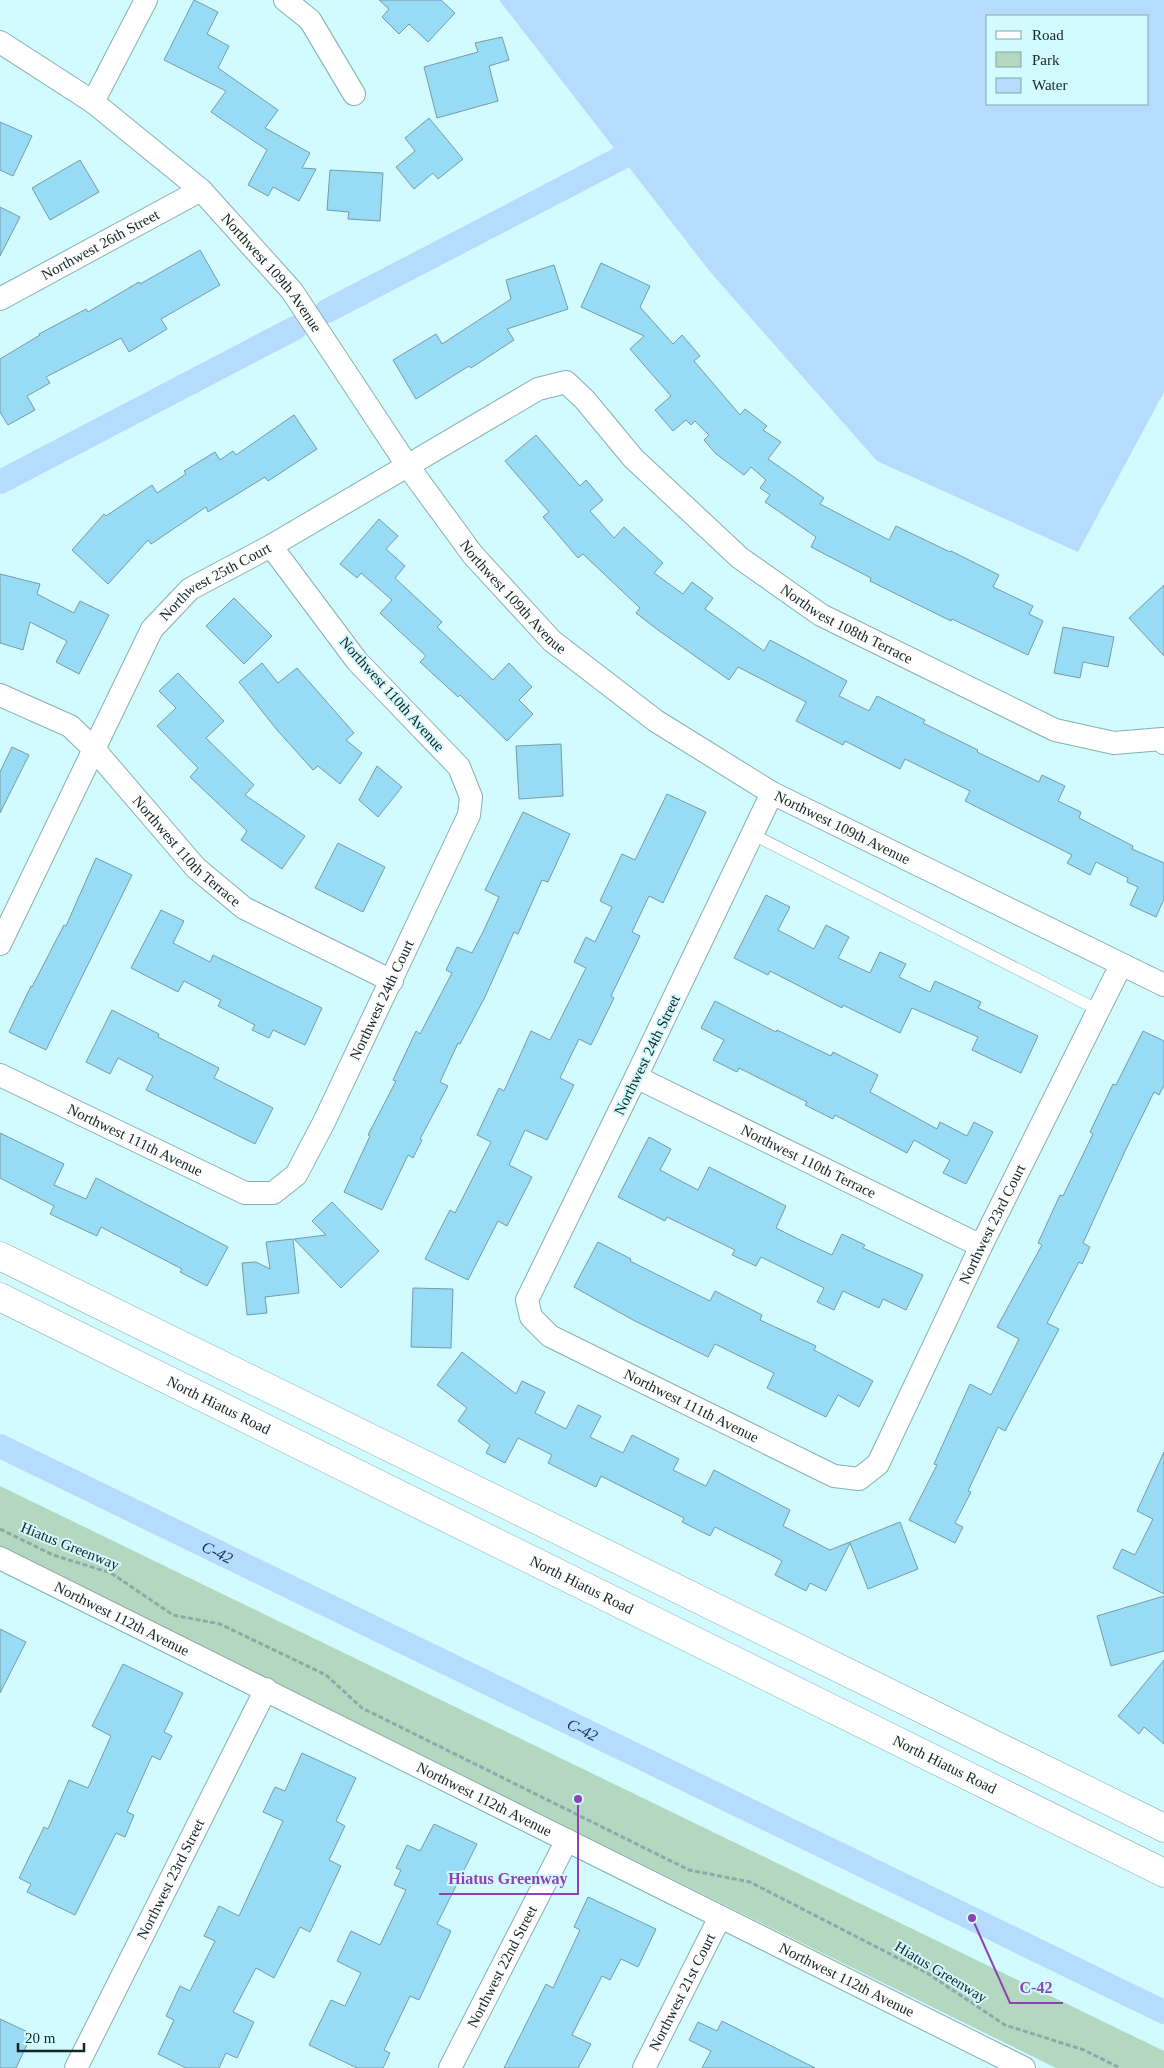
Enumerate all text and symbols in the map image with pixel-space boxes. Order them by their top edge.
legend [986,15,1149,105]
text: Road [1032,27,1064,43]
text: Park [1032,52,1060,68]
text: Water [1032,77,1067,93]
street label: Northwest 26th Street [38,206,163,283]
street label: Northwest 109th Avenue [218,210,325,335]
street label: Northwest 109th Avenue [457,537,570,657]
street label: Northwest 25th Court [156,539,274,624]
street label: Northwest 108th Terrace [777,581,916,667]
street label: Northwest 110th Avenue [336,634,448,755]
street label: Northwest 109th Avenue [772,788,913,868]
street label: Northwest 110th Terrace [130,792,244,910]
street label: Northwest 24th Court [346,937,417,1063]
street label: Northwest 24th Street [611,992,683,1118]
street label: Northwest 111th Avenue [65,1101,206,1180]
street label: Northwest 110th Terrace [738,1122,879,1201]
street label: Northwest 23rd Court [956,1161,1029,1287]
street label: Northwest 111th Avenue [621,1366,761,1446]
street label: North Hiatus Road [164,1373,274,1438]
street label: Hiatus Greenway [19,1519,122,1573]
water label: C-42 [200,1537,236,1566]
street label: North Hiatus Road [527,1553,636,1617]
street label: Northwest 112th Avenue [52,1578,192,1659]
water label: C-42 [565,1715,601,1744]
street label: North Hiatus Road [890,1732,999,1797]
street label: Northwest 112th Avenue [414,1759,555,1840]
street label: Northwest 23rd Street [134,1816,208,1942]
callout: Hiatus Greenway [439,1863,578,1894]
text: Hiatus Greenway [448,1870,568,1888]
street label: Northwest 22nd Street [464,1902,540,2030]
street label: Northwest 21st Court [646,1930,719,2053]
street label: Hiatus Greenway [892,1938,990,2006]
street label: Northwest 112th Avenue [777,1939,917,2020]
callout: C-42 [1010,1972,1063,2003]
text: C-42 [1020,1979,1052,1996]
scale bar [18,2020,84,2052]
text: 20 m [25,2030,56,2046]

